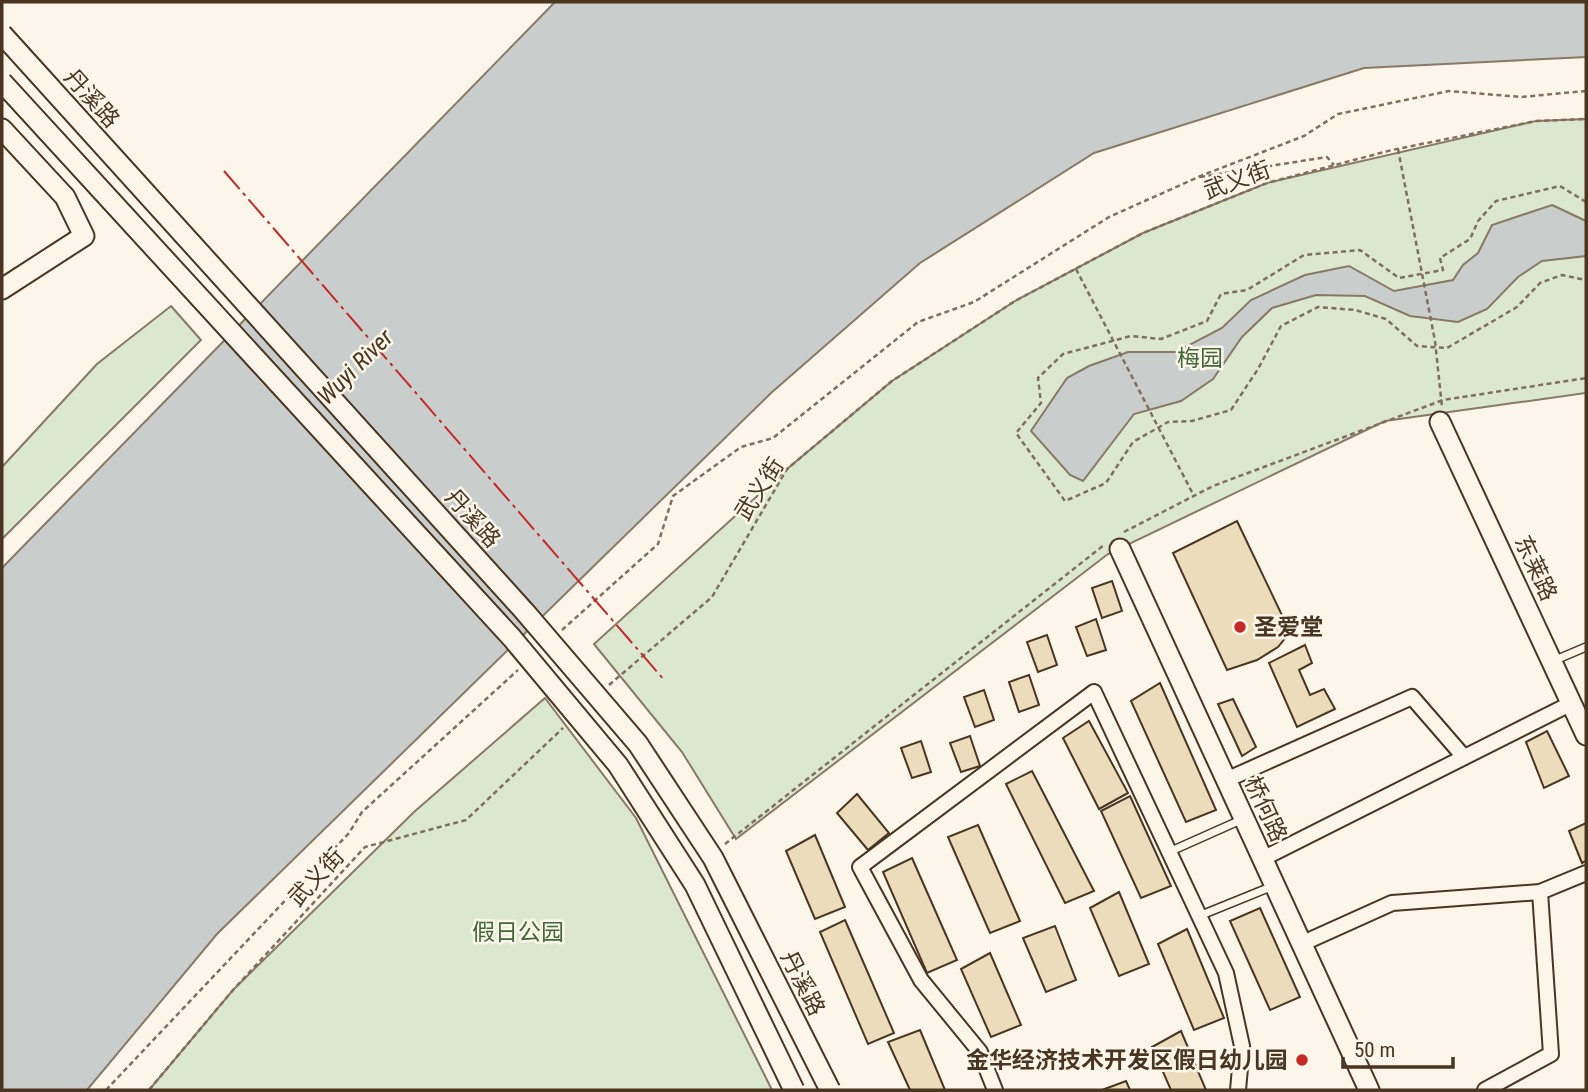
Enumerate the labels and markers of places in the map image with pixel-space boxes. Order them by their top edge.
place label: 圣爱堂 [1254,614,1323,641]
marker: 圣爱堂 [1232,619,1248,635]
place label: 金华经济技术开发区假日幼儿园 [966,1047,1288,1074]
marker: 金华经济技术开发区假日幼儿园 [1294,1052,1310,1068]

